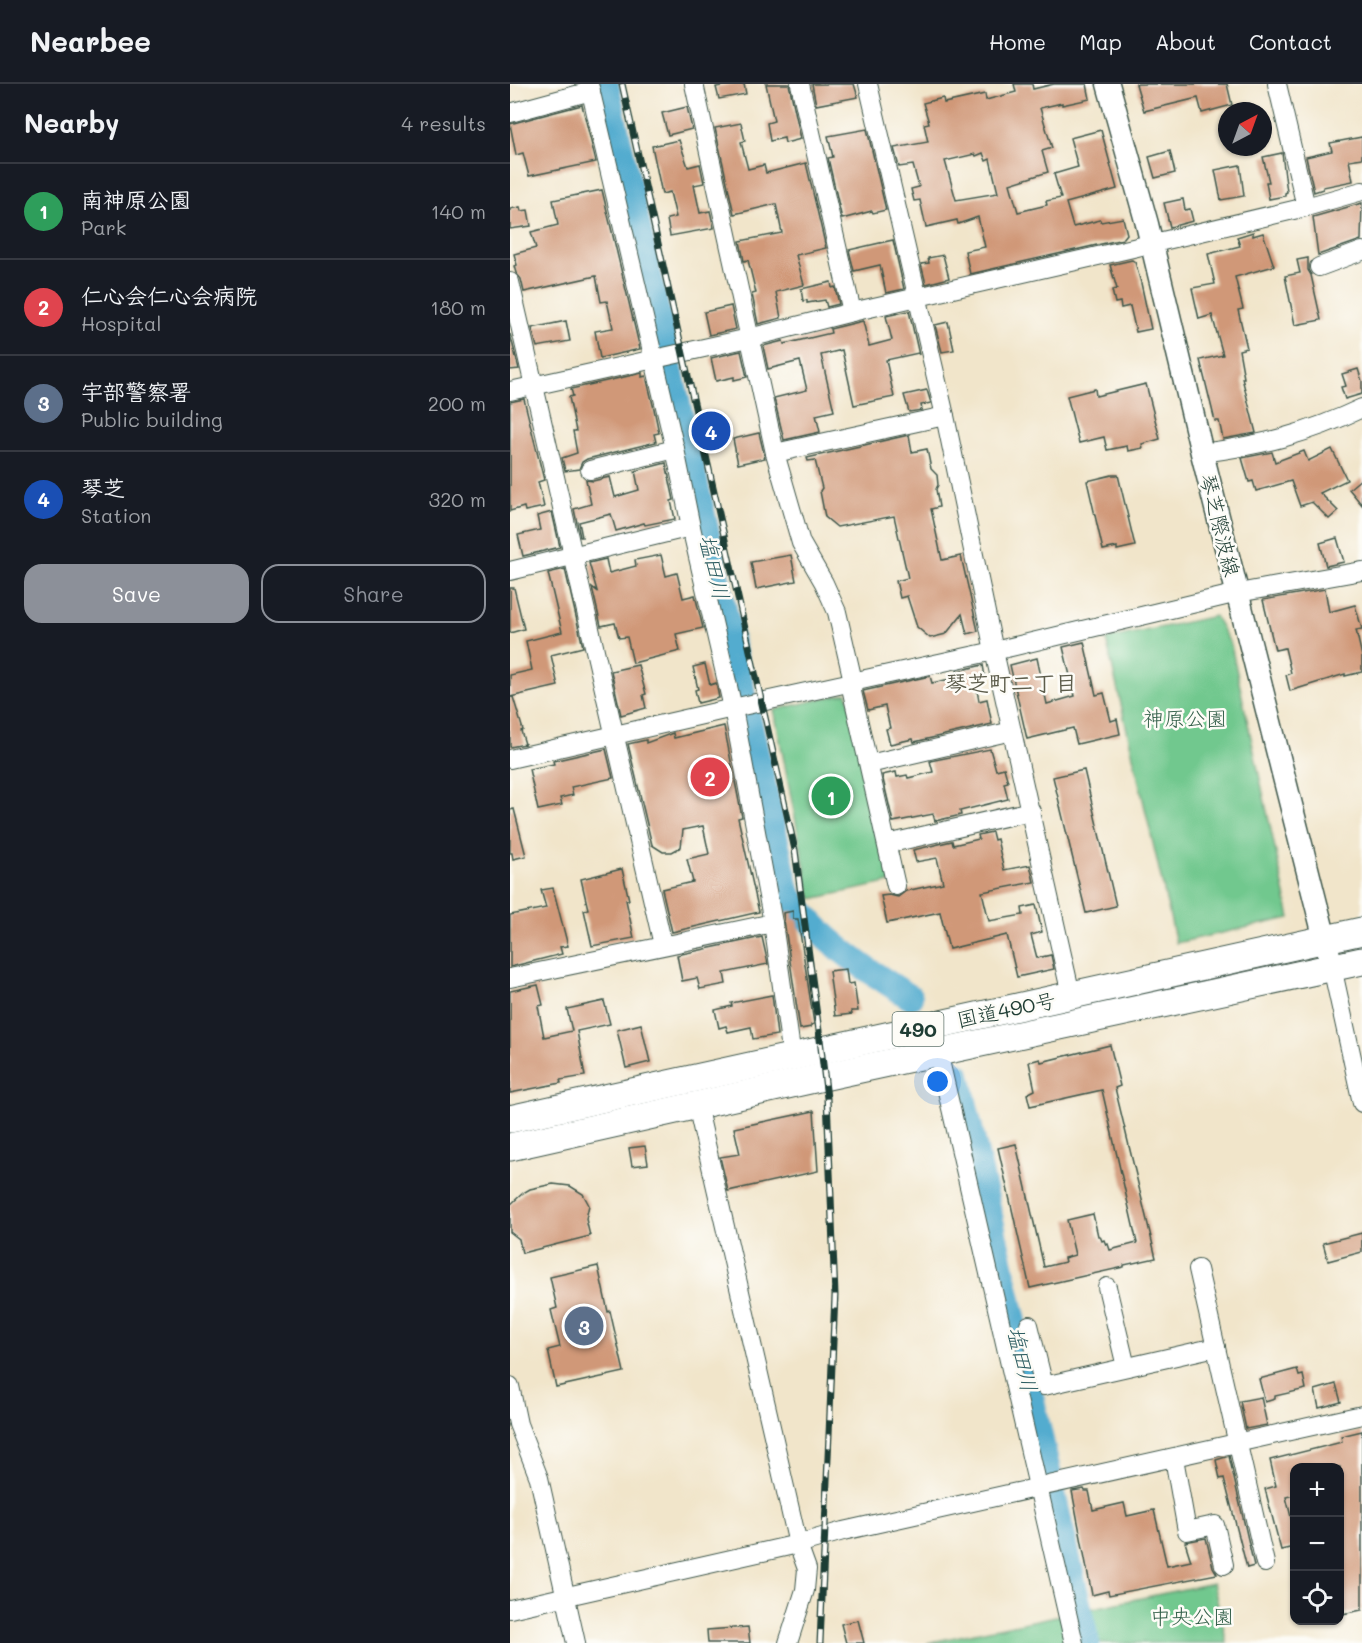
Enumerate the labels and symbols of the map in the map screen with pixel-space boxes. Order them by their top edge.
north arrow [1218,102,1272,156]
pin: 4 [692,408,730,454]
street label: 琴芝際波線 [1195,471,1247,579]
water label: 塩田川 [693,532,737,602]
district label: 琴芝町二丁目 [945,668,1077,697]
park label: 神原公園 [1143,704,1227,731]
pin: 2 [690,754,730,800]
pin: 1 [812,774,850,818]
street label: 国道490号 [954,985,1058,1033]
road number: 490 [892,1012,944,1046]
your location [923,1067,952,1096]
pin: 3 [564,1304,604,1348]
water label: 塩田川 [1001,1324,1045,1394]
park label: 中央公園 [1150,1602,1234,1629]

